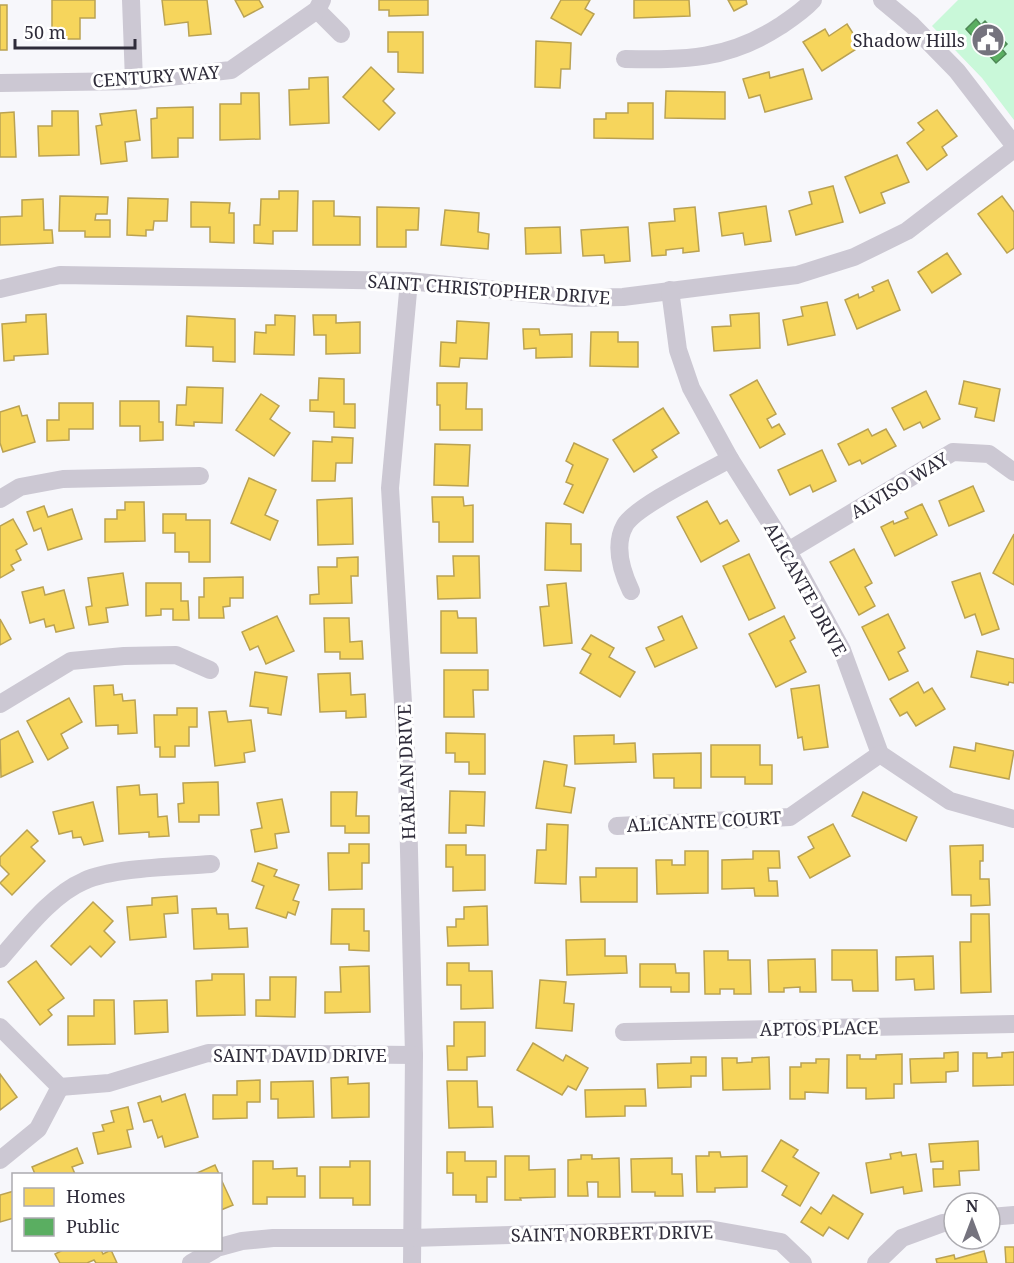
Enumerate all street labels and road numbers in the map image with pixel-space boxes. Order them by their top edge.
street label: CENTURY WAY [92,60,221,92]
street label: SAINT CHRISTOPHER DRIVE [367,269,611,309]
street label: ALVISO WAY [846,446,953,524]
street label: ALICANTE DRIVE [759,518,853,660]
street label: HARLAN DRIVE [392,704,420,840]
street label: ALICANTE COURT [626,805,782,837]
street label: APTOS PLACE [759,1015,879,1041]
street label: SAINT DAVID DRIVE [213,1043,387,1067]
street label: SAINT NORBERT DRIVE [511,1219,713,1247]

